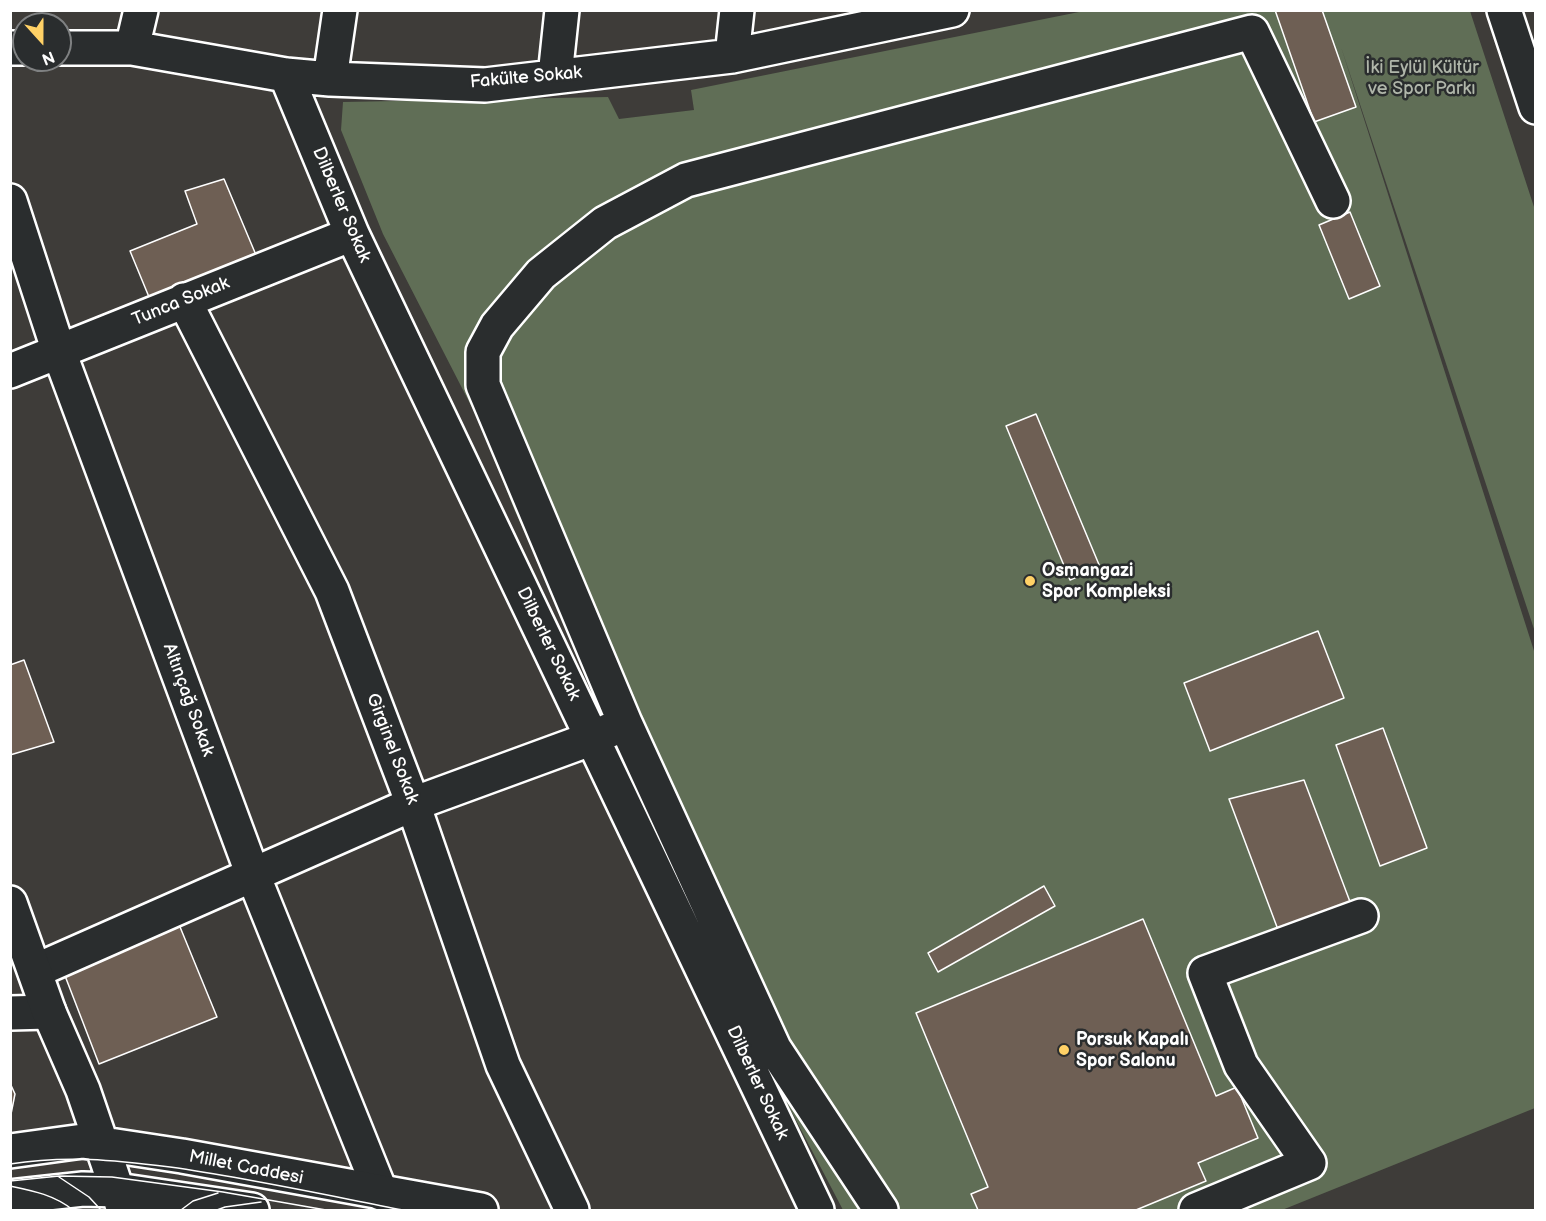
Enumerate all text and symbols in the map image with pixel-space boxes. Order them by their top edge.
north arrow [12,12,72,72]
text: N [39,46,57,68]
park label: İki Eylül Kültür ve Spor Parkı [1365,57,1479,100]
street label: Fakülte Sokak [469,62,583,94]
street label: Dilberler Sokak [307,144,375,266]
street label: Tunca Sokak [129,273,233,331]
place label: Osmangazi Spor Kompleksi [1042,560,1171,602]
marker: Osmangazi Spor Kompleksi [1023,574,1037,588]
street label: Dilberler Sokak [511,584,585,704]
street label: Altınçağ Sokak [158,641,218,759]
street label: Girginel Sokak [361,691,423,807]
street label: Dilberler Sokak [721,1023,793,1143]
place label: Porsuk Kapalı Spor Salonu [1076,1029,1189,1072]
marker: Porsuk Kapalı Spor Salonu [1057,1043,1071,1057]
street label: Millet Caddesi [187,1146,305,1190]

